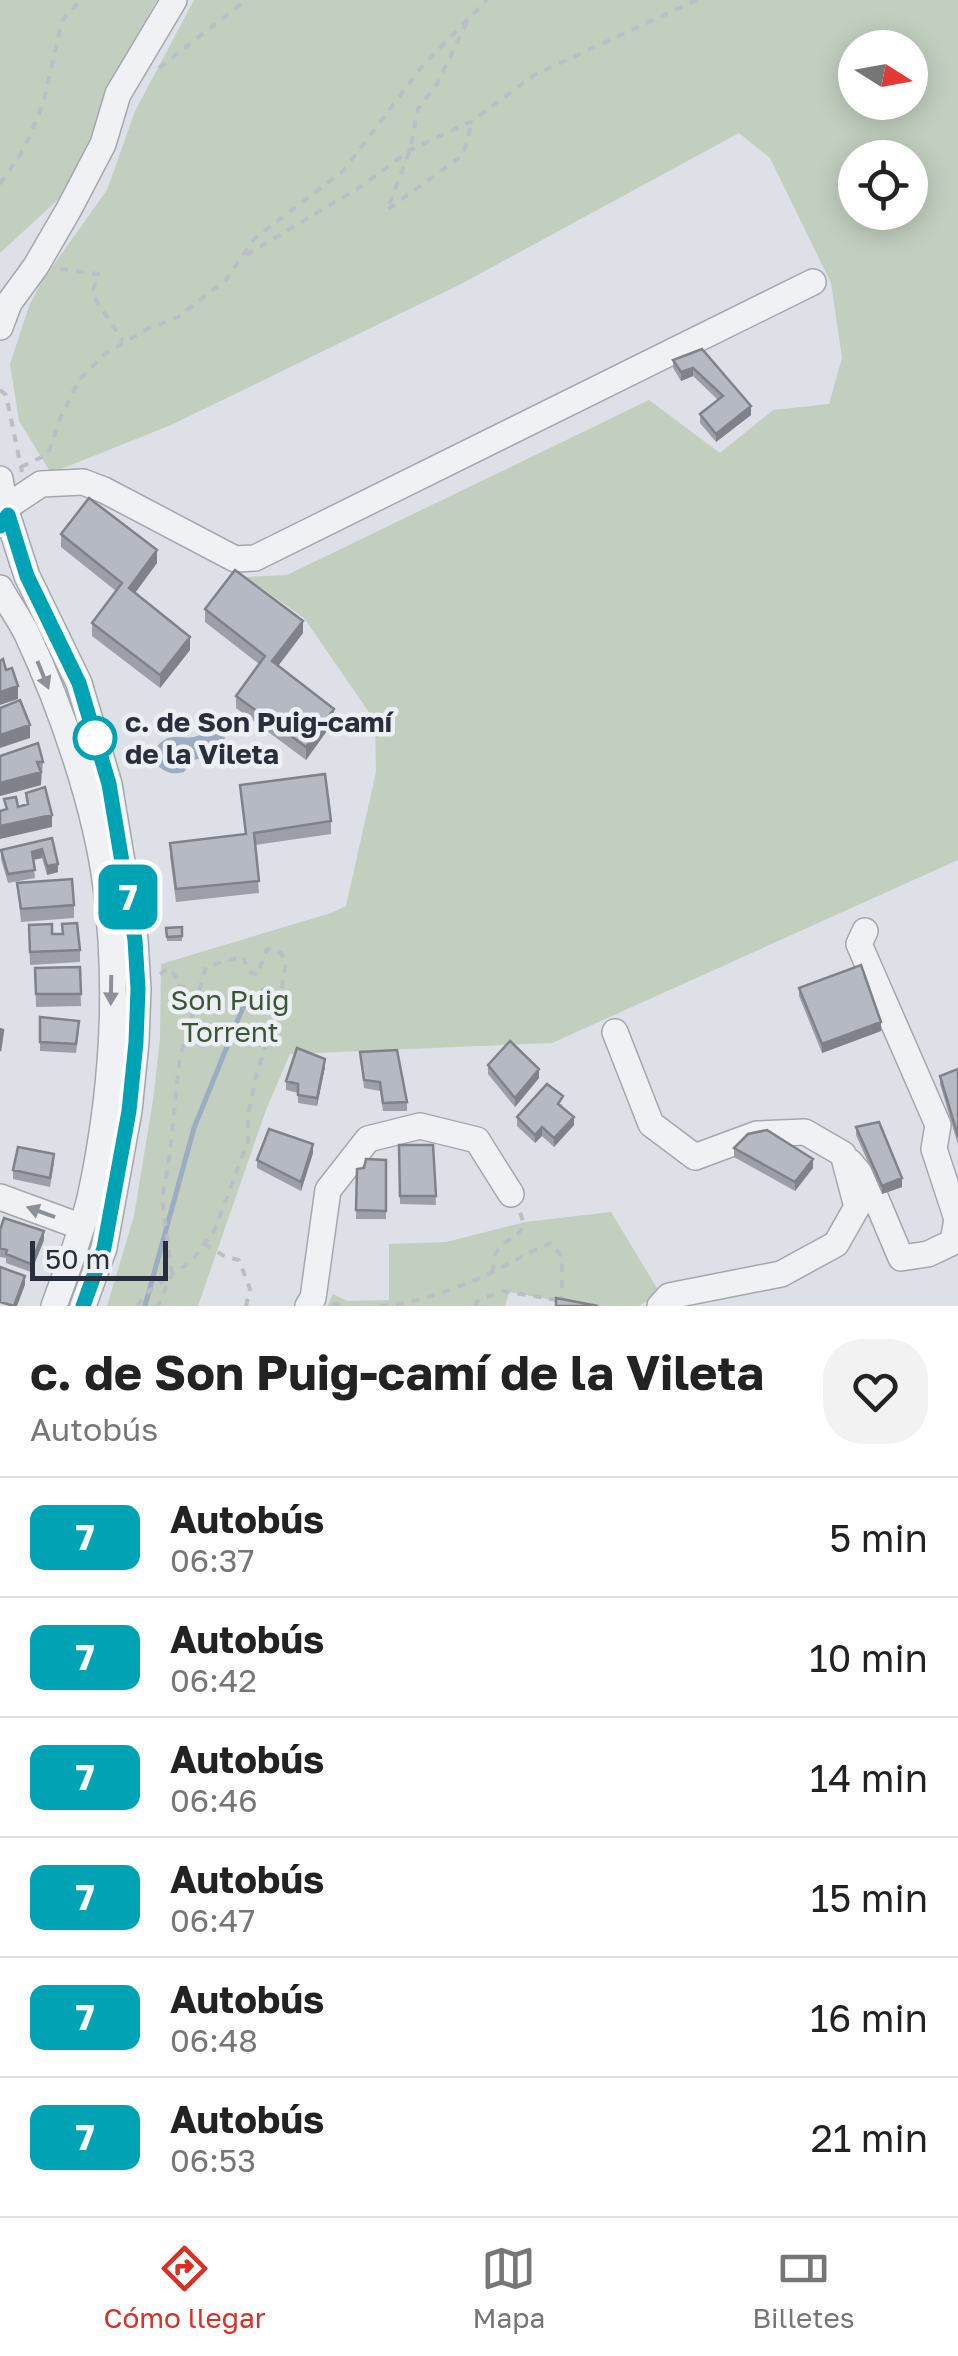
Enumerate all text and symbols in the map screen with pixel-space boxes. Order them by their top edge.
north arrow [838,30,928,120]
map controls [838,30,928,230]
button: locate [838,140,928,230]
one-way arrow [36,660,52,690]
place label: c. de Son Puig-camí de la Vileta [125,705,395,770]
marker: c. de Son Puig-camí de la Vileta [74,717,116,759]
line badge: 7 [96,864,160,930]
text: 7 [118,876,138,918]
one-way arrow [103,974,119,1006]
park label: Son Puig Torrent [171,983,289,1048]
one-way arrow [26,1204,56,1219]
scale bar [30,1236,168,1280]
text: 50 m [45,1242,110,1275]
button: heart [823,1339,928,1444]
text: c. de Son Puig-camí de la Vileta [30,1343,764,1401]
text: Autobús [30,1410,158,1448]
text: Autobús [170,1496,324,1541]
text: 5 min [829,1515,928,1560]
text: 7 [75,1516,95,1558]
text: 06:37 [170,1541,254,1579]
text: Autobús [170,1616,324,1661]
text: 10 min [809,1635,928,1680]
text: 7 [75,1636,95,1678]
text: 06:42 [170,1661,257,1699]
text: Autobús [170,1736,324,1781]
text: 14 min [810,1755,928,1800]
text: 7 [75,1756,95,1798]
text: 06:46 [170,1781,258,1819]
text: Autobús [170,1856,324,1901]
text: 15 min [811,1875,928,1920]
text: 7 [75,1876,95,1918]
text: 06:47 [170,1901,255,1939]
text: Autobús [170,1976,324,2021]
text: 16 min [810,1995,928,2040]
text: 7 [75,1996,95,2038]
text: 06:48 [170,2021,258,2059]
text: Autobús [170,2096,324,2141]
text: 21 min [811,2115,928,2160]
text: 7 [75,2116,95,2158]
text: 06:53 [170,2141,256,2179]
tab: Cómo llegar [103,2241,266,2334]
tab: Mapa [472,2241,545,2334]
tab: Billetes [752,2241,855,2334]

